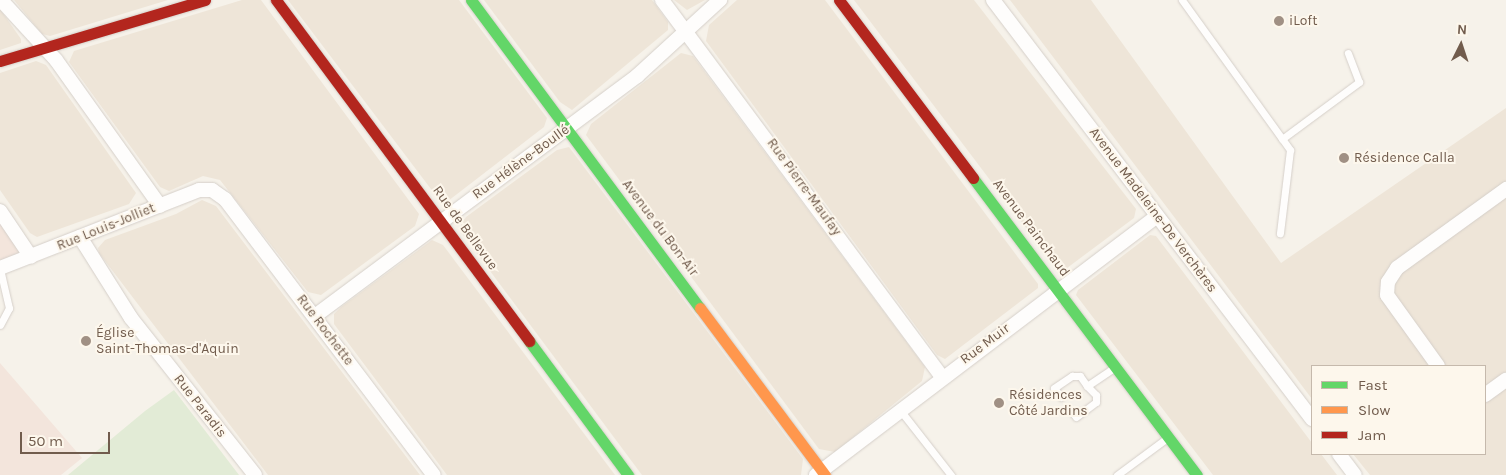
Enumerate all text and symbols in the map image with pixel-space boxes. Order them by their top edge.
place label: iLoft [1289,13,1317,29]
marker: iLoft [1273,15,1285,27]
north arrow [1436,20,1486,70]
text: N [1456,21,1468,38]
street label: Rue Hélène-Boullé [469,121,573,203]
street label: Avenue Madeleine-De Verchères [1085,124,1221,296]
street label: Rue Pierre-Maufay [763,135,845,239]
place label: Résidence Calla [1354,150,1455,166]
marker: Résidence Calla [1338,152,1350,164]
street label: Avenue du Bon-Air [618,176,702,280]
street label: Avenue Painchaud [989,176,1073,280]
street label: Rue de Bellevue [429,183,501,273]
street label: Rue Louis-Jolliet [54,200,158,254]
street label: Rue Rochette [293,291,357,369]
street label: Rue Muir [957,320,1013,368]
place label: Église Saint-Thomas-d'Aquin [96,325,239,358]
marker: Église Saint-Thomas-d'Aquin [80,335,92,347]
legend [1311,365,1486,455]
street label: Rue Paradis [170,371,230,441]
text: Fast [1358,376,1387,394]
place label: Résidences Côté Jardins [1009,387,1088,420]
marker: Résidences Côté Jardins [993,397,1005,409]
text: Slow [1358,401,1390,419]
scale bar [22,422,112,454]
text: Jam [1358,426,1386,444]
text: 50 m [28,432,63,450]

